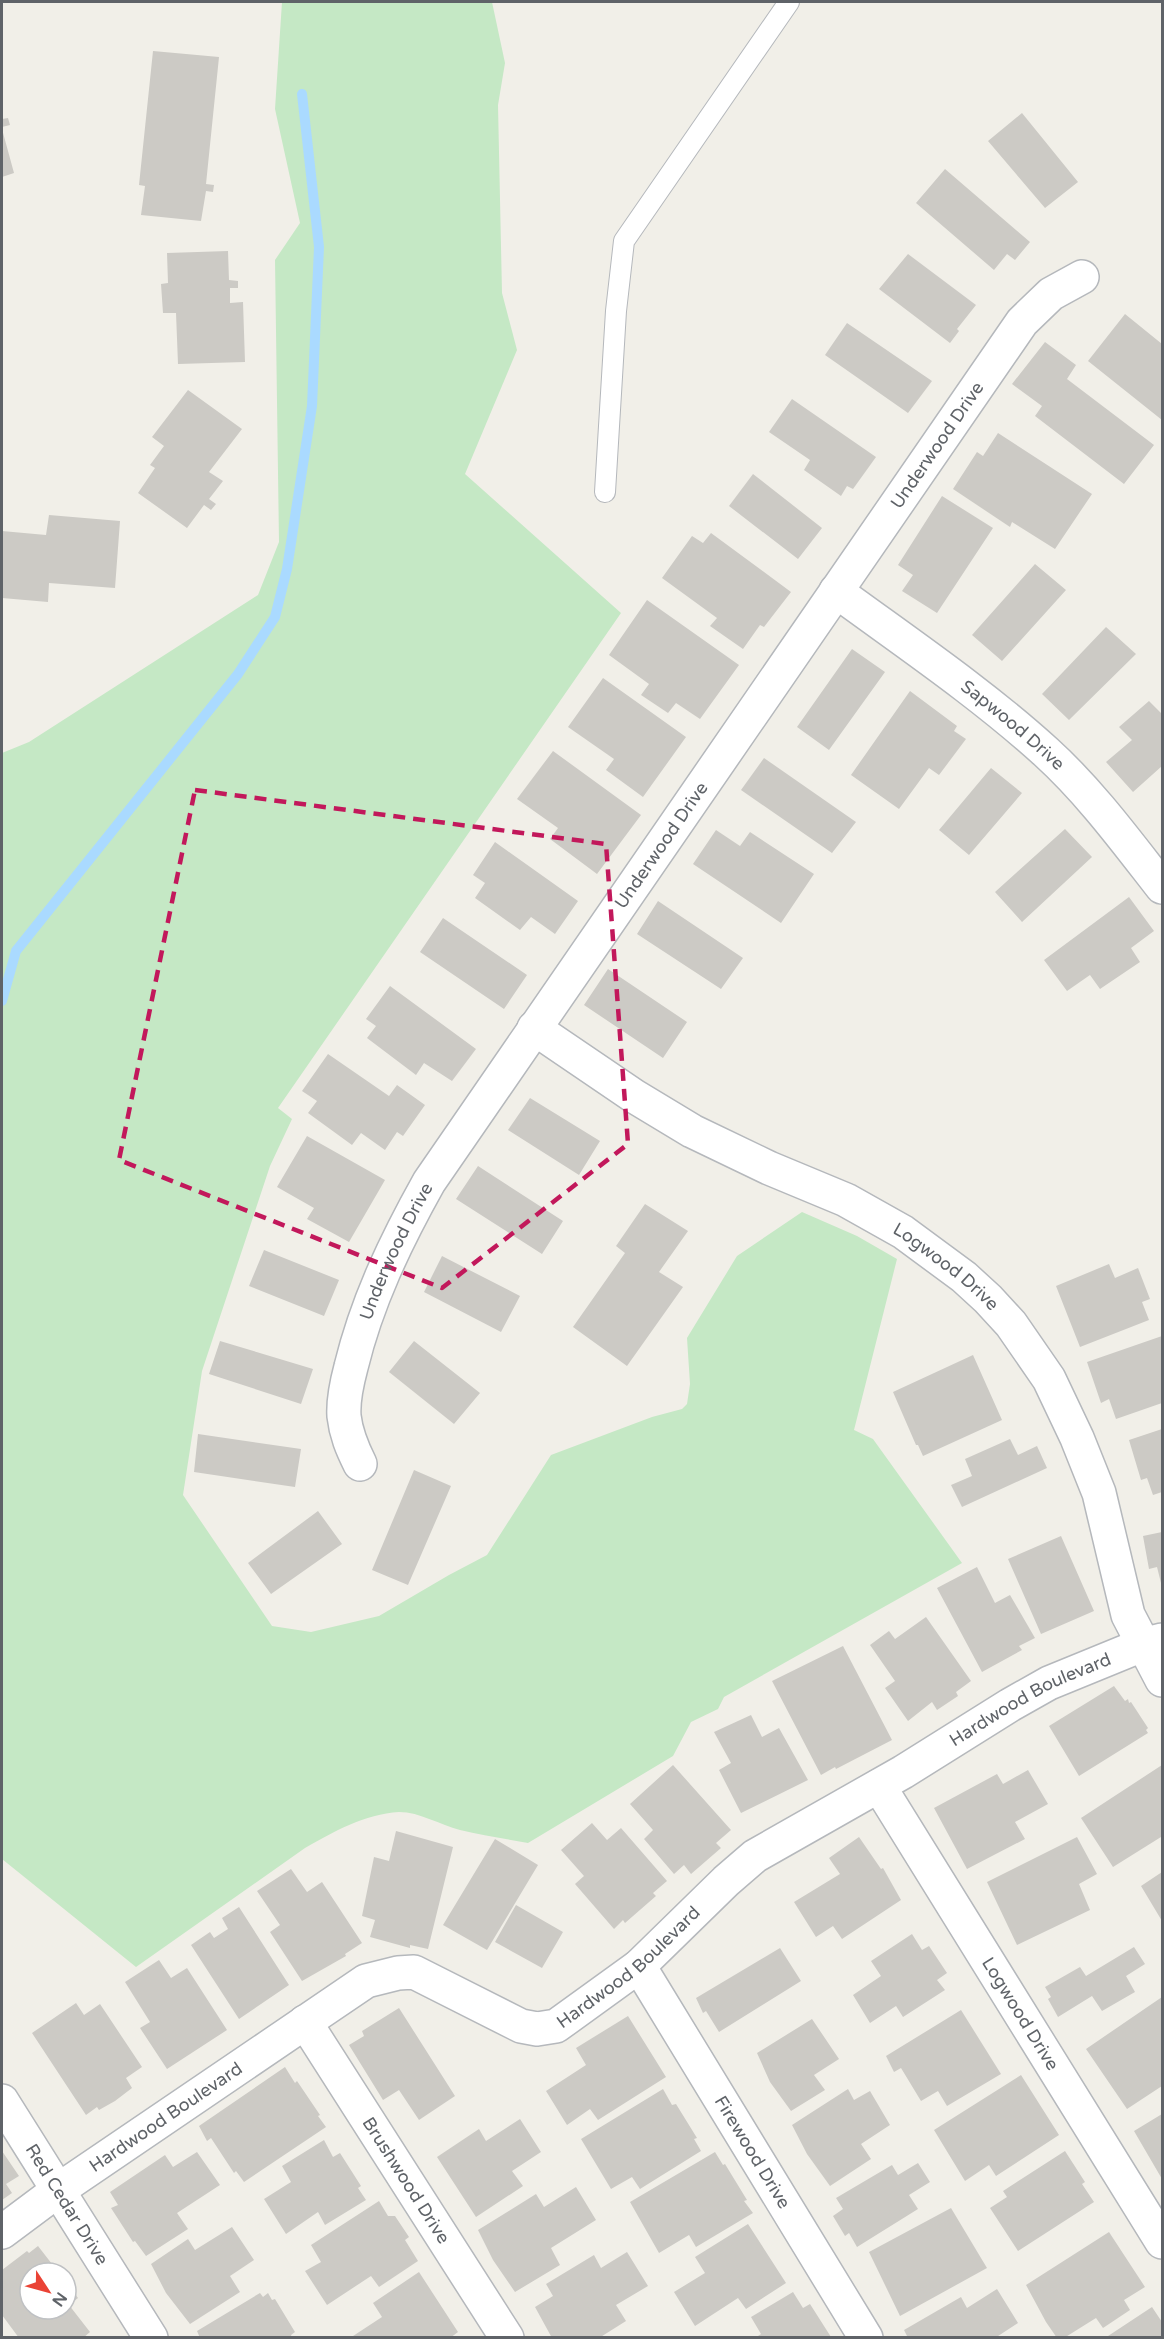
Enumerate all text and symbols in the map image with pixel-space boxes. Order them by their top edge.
street label: Underwood Drive [886,377,989,513]
street label: Sapwood Drive [957,675,1069,775]
street label: Underwood Drive [610,778,713,913]
street label: Underwood Drive [355,1179,437,1323]
street label: Logwood Drive [889,1218,1004,1315]
street label: Hardwood Boulevard [945,1648,1114,1751]
street label: Hardwood Boulevard [552,1901,705,2033]
street label: Logwood Drive [977,1953,1064,2074]
street label: Hardwood Boulevard [85,2057,246,2177]
street label: Firewood Drive [710,2092,795,2213]
street label: Brushwood Drive [358,2113,455,2248]
street label: Red Cedar Drive [21,2140,113,2269]
north arrow [18,2261,78,2321]
text: N [47,2288,71,2310]

